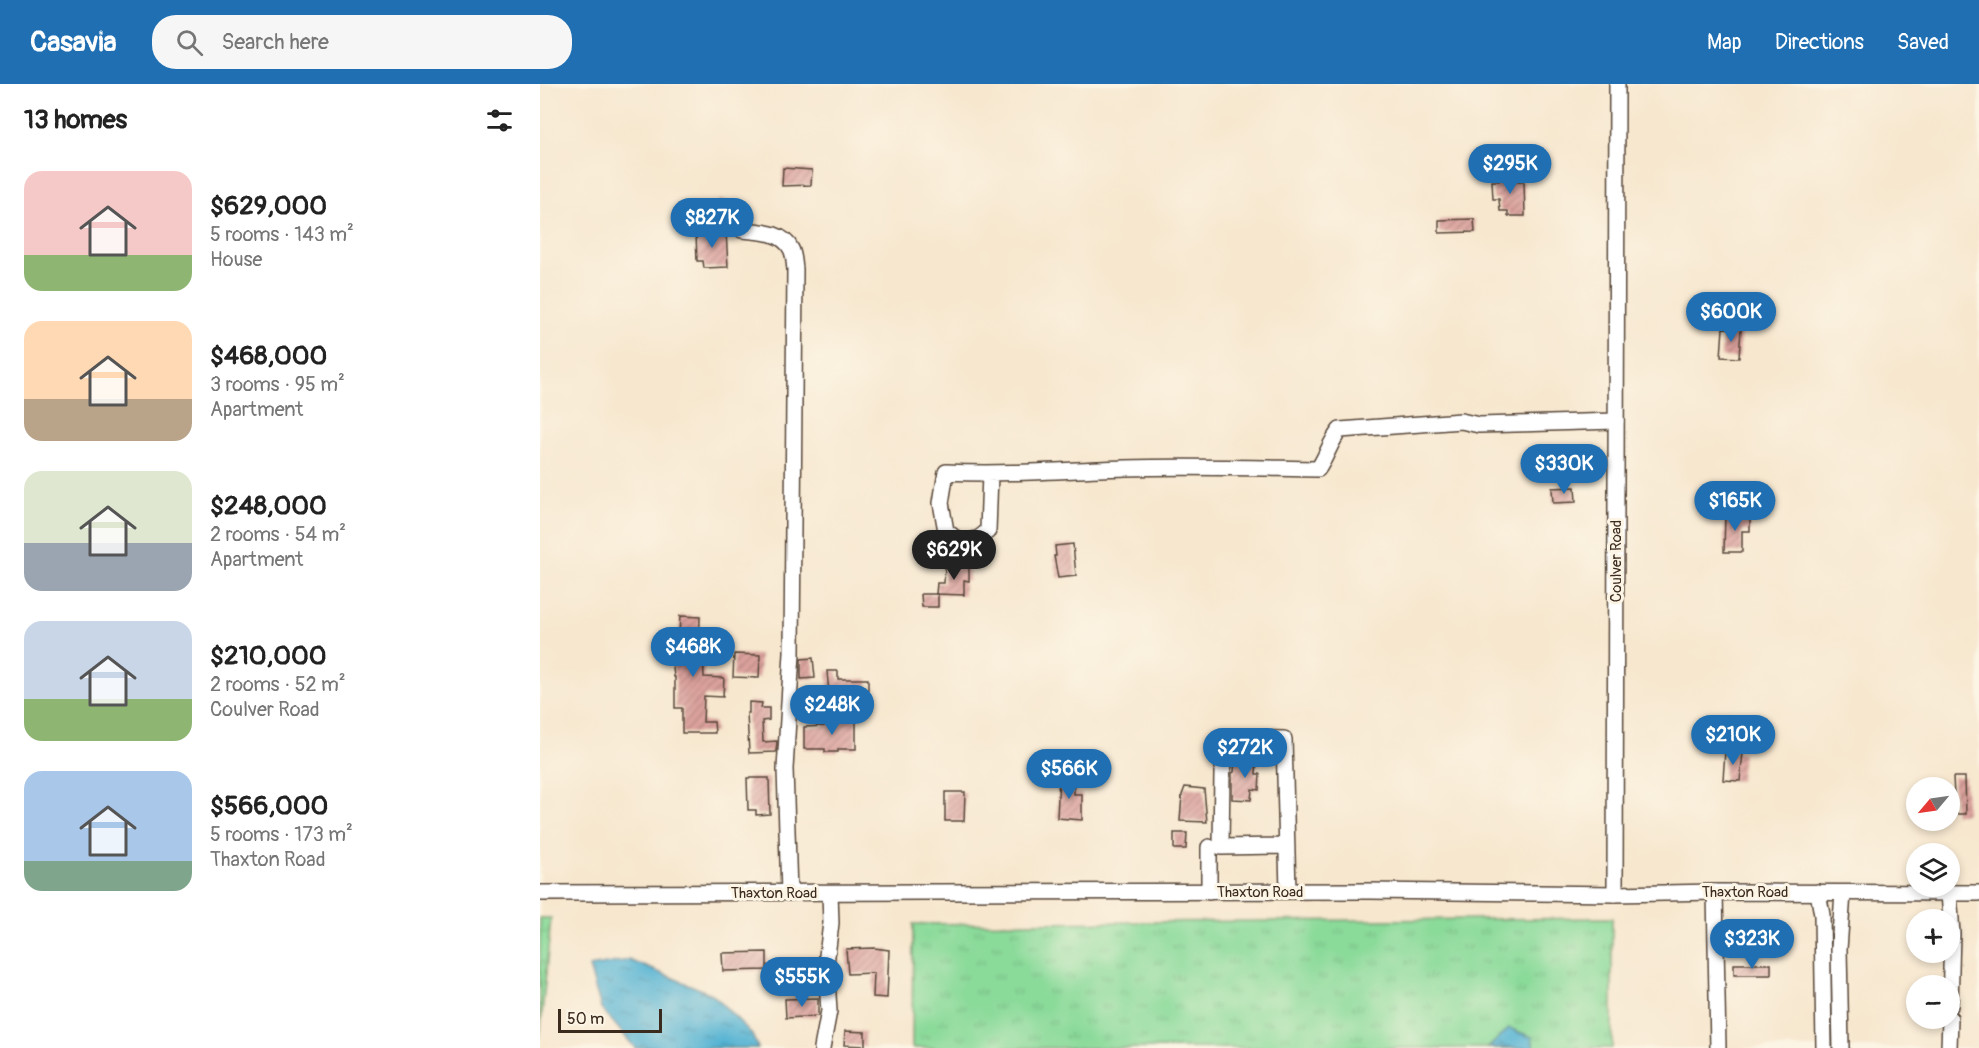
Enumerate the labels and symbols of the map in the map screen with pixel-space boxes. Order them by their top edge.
pin: $295K [1468,144,1552,195]
pin: $827K [670,198,754,249]
pin: $600K [1689,292,1773,343]
pin: $330K [1522,444,1606,495]
pin: $165K [1693,481,1777,532]
street label: Coulver Road [1607,520,1626,602]
pin: $629K [912,530,996,581]
pin: $468K [651,627,735,678]
pin: $248K [790,685,874,736]
pin: $210K [1691,715,1775,766]
pin: $272K [1203,728,1287,779]
pin: $566K [1027,749,1111,800]
north arrow [1906,777,1960,831]
street label: Thaxton Road [1217,883,1303,902]
street label: Thaxton Road [1702,883,1788,902]
street label: Thaxton Road [731,884,817,903]
pin: $323K [1710,919,1794,970]
pin: $555K [760,957,844,1008]
scale bar [558,1006,662,1034]

